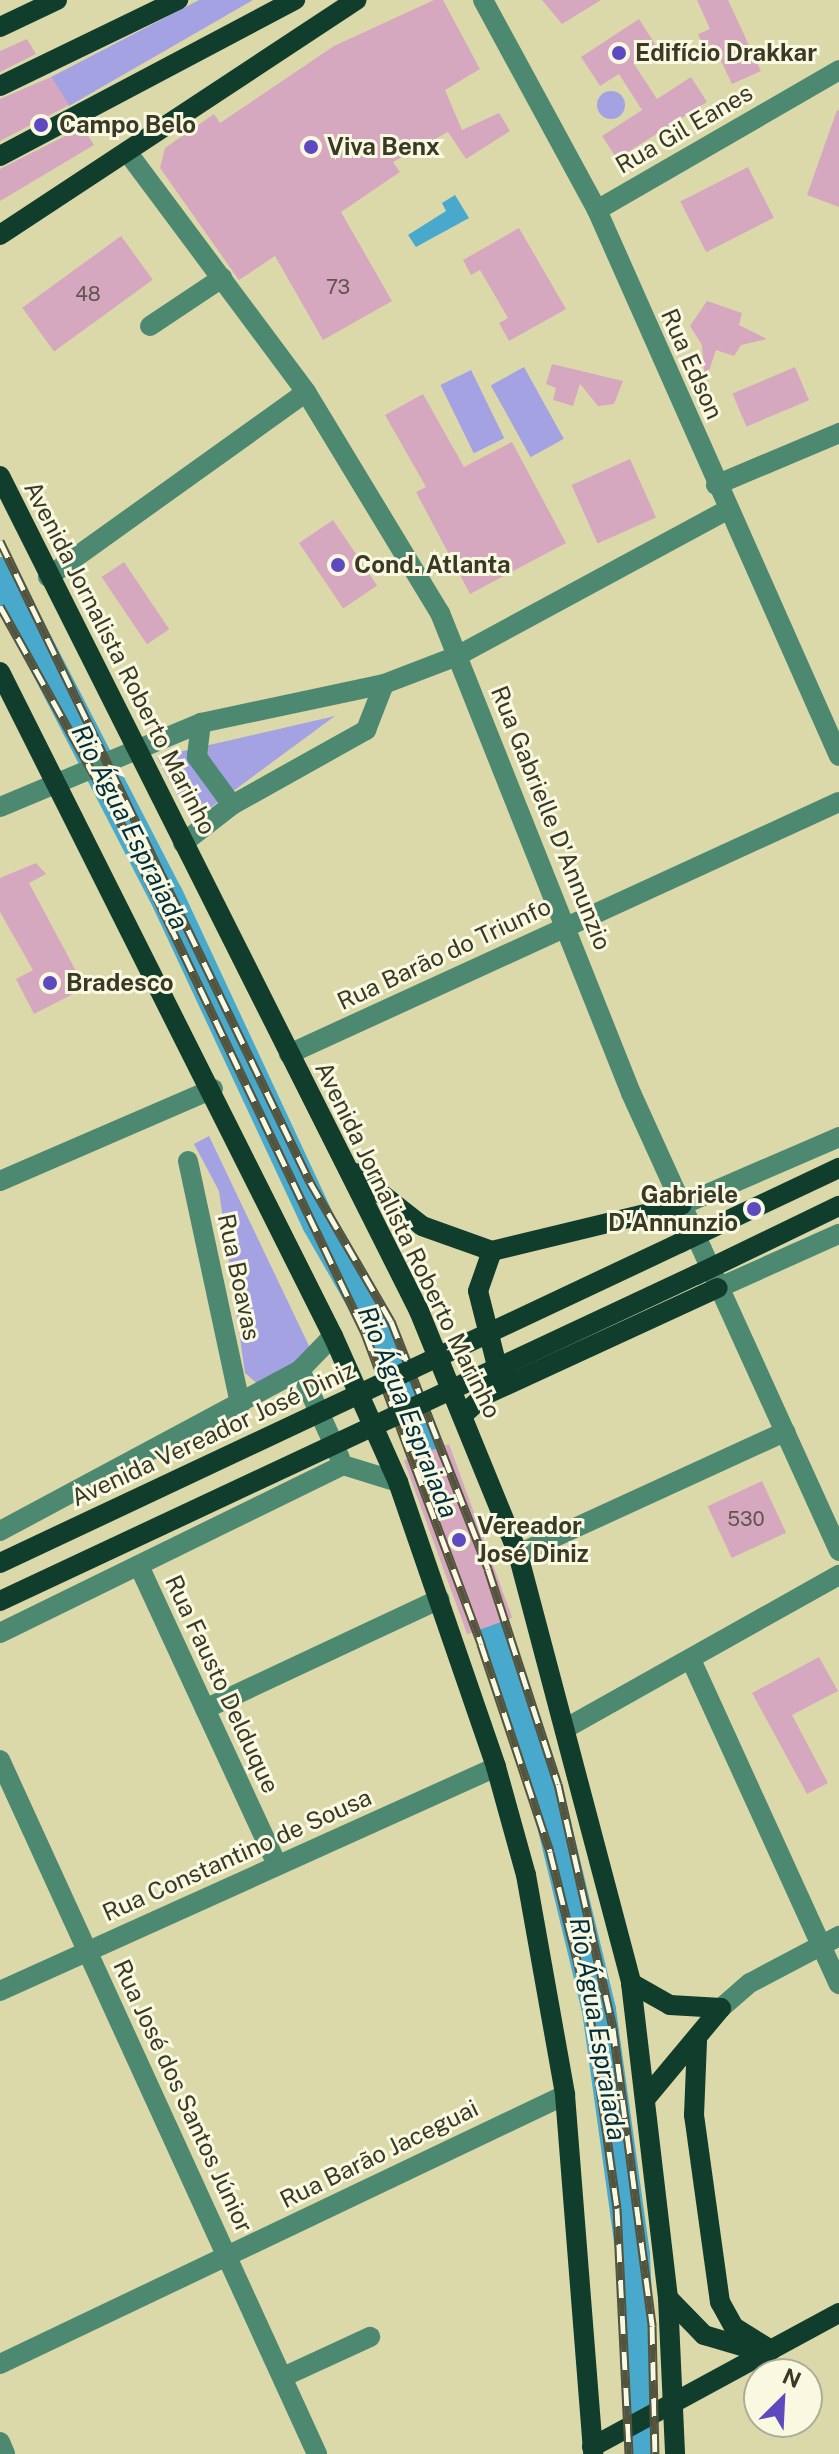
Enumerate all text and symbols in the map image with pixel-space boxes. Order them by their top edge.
place label: Edifício Drakkar [635,39,817,67]
marker: Edifício Drakkar [610,44,628,62]
street label: Rua Gil Eanes [610,78,758,180]
place label: Campo Belo [59,111,196,139]
marker: Campo Belo [30,114,52,136]
place label: Viva Benx [327,133,440,161]
marker: Viva Benx [302,138,320,156]
house number: 73 [326,275,350,299]
house number: 48 [75,282,101,306]
street label: Rua Edson [655,304,729,424]
street label: Avenida Jornalista Roberto Marinho [18,476,222,840]
place label: Cond. Atlanta [354,551,511,579]
marker: Cond. Atlanta [329,556,347,574]
street label: Rua Gabrielle D'Annunzio [485,682,617,954]
water label: Rio Água Espraiada [65,719,195,935]
street label: Rua Barão do Triunfo [332,892,556,1016]
place label: Bradesco [66,969,174,997]
marker: Bradesco [41,974,59,992]
street label: Avenida Jornalista Roberto Marinho [309,1057,507,1423]
place label: Gabriele D'Annunzio [608,1181,738,1237]
marker: Gabriele D'Annunzio [745,1200,763,1218]
street label: Rua Boavas [212,1211,266,1343]
water label: Rio Água Espraiada [351,1301,465,1523]
street label: Avenida Vereador José Diniz [66,1355,360,1513]
house number: 530 [727,1507,765,1531]
place label: Vereador José Diniz [477,1512,589,1568]
marker: Vereador José Diniz [448,1529,470,1551]
street label: Rua Fausto Delduque [159,1570,285,1798]
street label: Rua Constantino de Sousa [98,1782,376,1928]
water label: Rio Água Espraiada [563,1915,633,2143]
street label: Rua José dos Santos Júnior [107,1955,259,2237]
street label: Rua Barão Jaceguai [275,2094,483,2214]
north arrow [743,2358,823,2438]
text: N [779,2363,805,2393]

